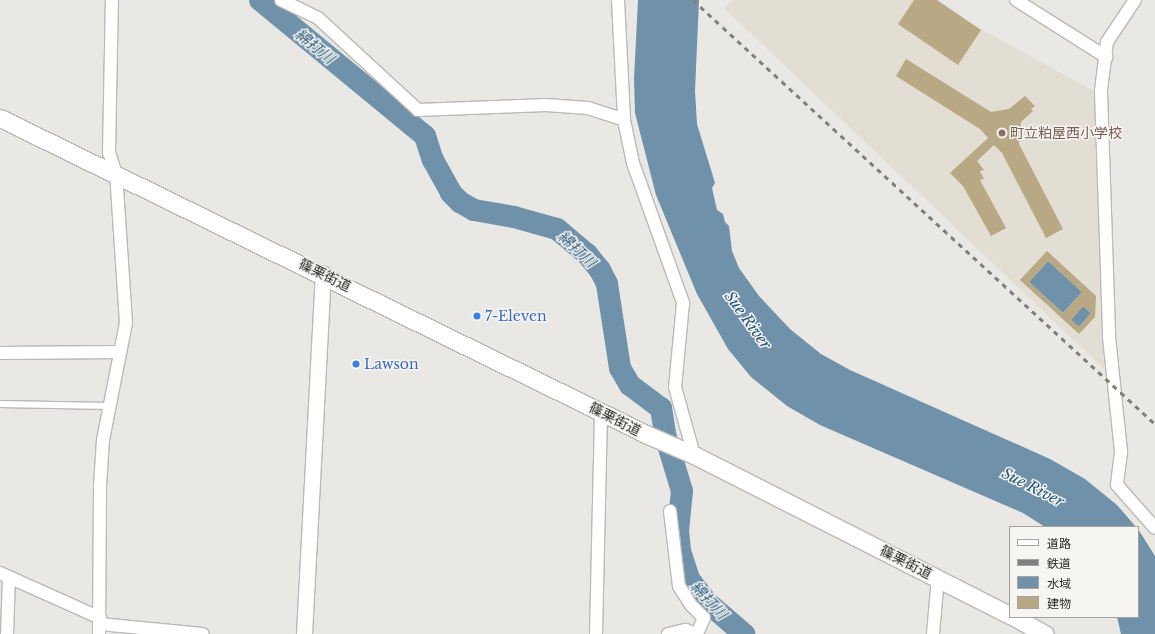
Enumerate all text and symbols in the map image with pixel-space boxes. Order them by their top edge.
water label: 綿打川 [292,25,338,67]
place label: 町立粕屋西小学校 [1010,125,1122,141]
marker: 町立粕屋西小学校 [997,128,1007,138]
water label: 綿打川 [554,227,600,271]
street label: 篠栗街道 [296,255,354,295]
water label: Sue River [721,287,775,353]
place label: 7-Eleven [485,308,547,324]
marker: 7-Eleven [472,311,482,321]
place label: Lawson [364,356,419,372]
marker: Lawson [351,359,361,369]
street label: 篠栗街道 [586,399,644,439]
water label: Sue River [999,464,1067,510]
legend [1009,526,1139,618]
text: 道路 [1047,536,1071,551]
street label: 篠栗街道 [877,542,935,582]
text: 鉄道 [1047,556,1071,571]
text: 水域 [1047,576,1071,591]
water label: 綿打川 [687,577,731,623]
text: 建物 [1047,596,1071,611]

